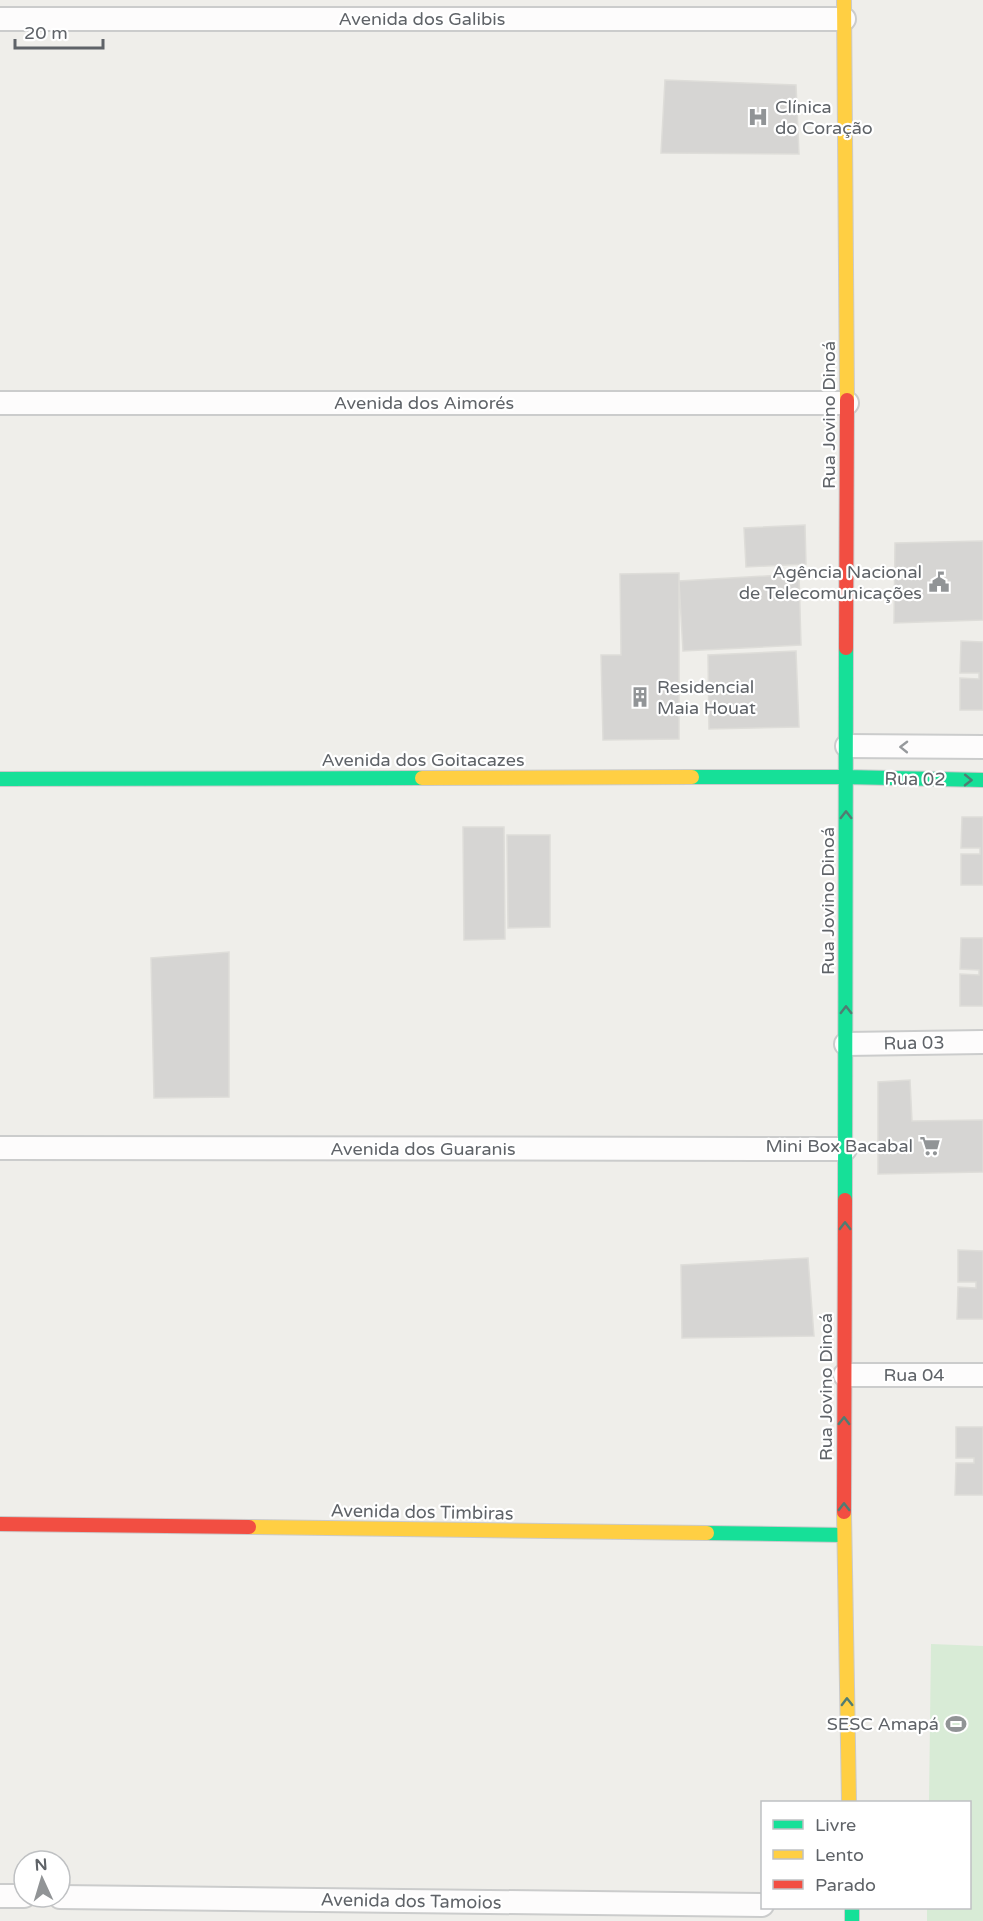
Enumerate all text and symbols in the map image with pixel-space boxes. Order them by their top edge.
street label: Avenida dos Galibis [339,8,505,30]
scale bar [15,12,104,50]
text: 20 m [24,22,68,44]
place label: Clínica do Coração [775,96,873,139]
hospital icon: Clínica do Coração [746,105,770,129]
street label: Rua Jovino Dinoá [818,341,840,489]
street label: Avenida dos Aimorés [334,392,514,414]
place label: Agência Nacional de Telecomunicações [739,561,922,604]
public building icon: Agência Nacional de Telecomunicações [927,570,951,594]
place label: Residencial Maia Houat [657,676,756,719]
building icon: Residencial Maia Houat [628,685,652,709]
one-way arrow [899,740,908,753]
street label: Avenida dos Goitacazes [321,749,525,771]
street label: Rua 02 [884,767,946,791]
one-way arrow [963,774,972,786]
one-way arrow [840,811,852,820]
street label: Rua Jovino Dinoá [817,827,839,975]
one-way arrow [840,1006,852,1015]
street label: Rua 03 [883,1031,945,1055]
supermarket icon: Mini Box Bacabal [918,1134,942,1158]
place label: Mini Box Bacabal [765,1135,913,1157]
street label: Avenida dos Guaranis [330,1138,516,1160]
one-way arrow [839,1222,851,1231]
street label: Rua Jovino Dinoá [815,1313,837,1461]
street label: Rua 04 [883,1364,945,1386]
one-way arrow [838,1417,851,1426]
street label: Avenida dos Timbiras [330,1499,514,1525]
one-way arrow [838,1503,850,1512]
one-way arrow [841,1698,854,1707]
sports icon: SESC Amapá [944,1712,968,1736]
place label: SESC Amapá [827,1713,939,1735]
legend [761,1801,971,1909]
text: Livre [815,1814,856,1836]
text: Lento [815,1844,864,1866]
north arrow [12,1849,72,1909]
text: N [34,1855,48,1875]
text: Parado [815,1874,876,1896]
street label: Avenida dos Tamoios [320,1888,502,1914]

